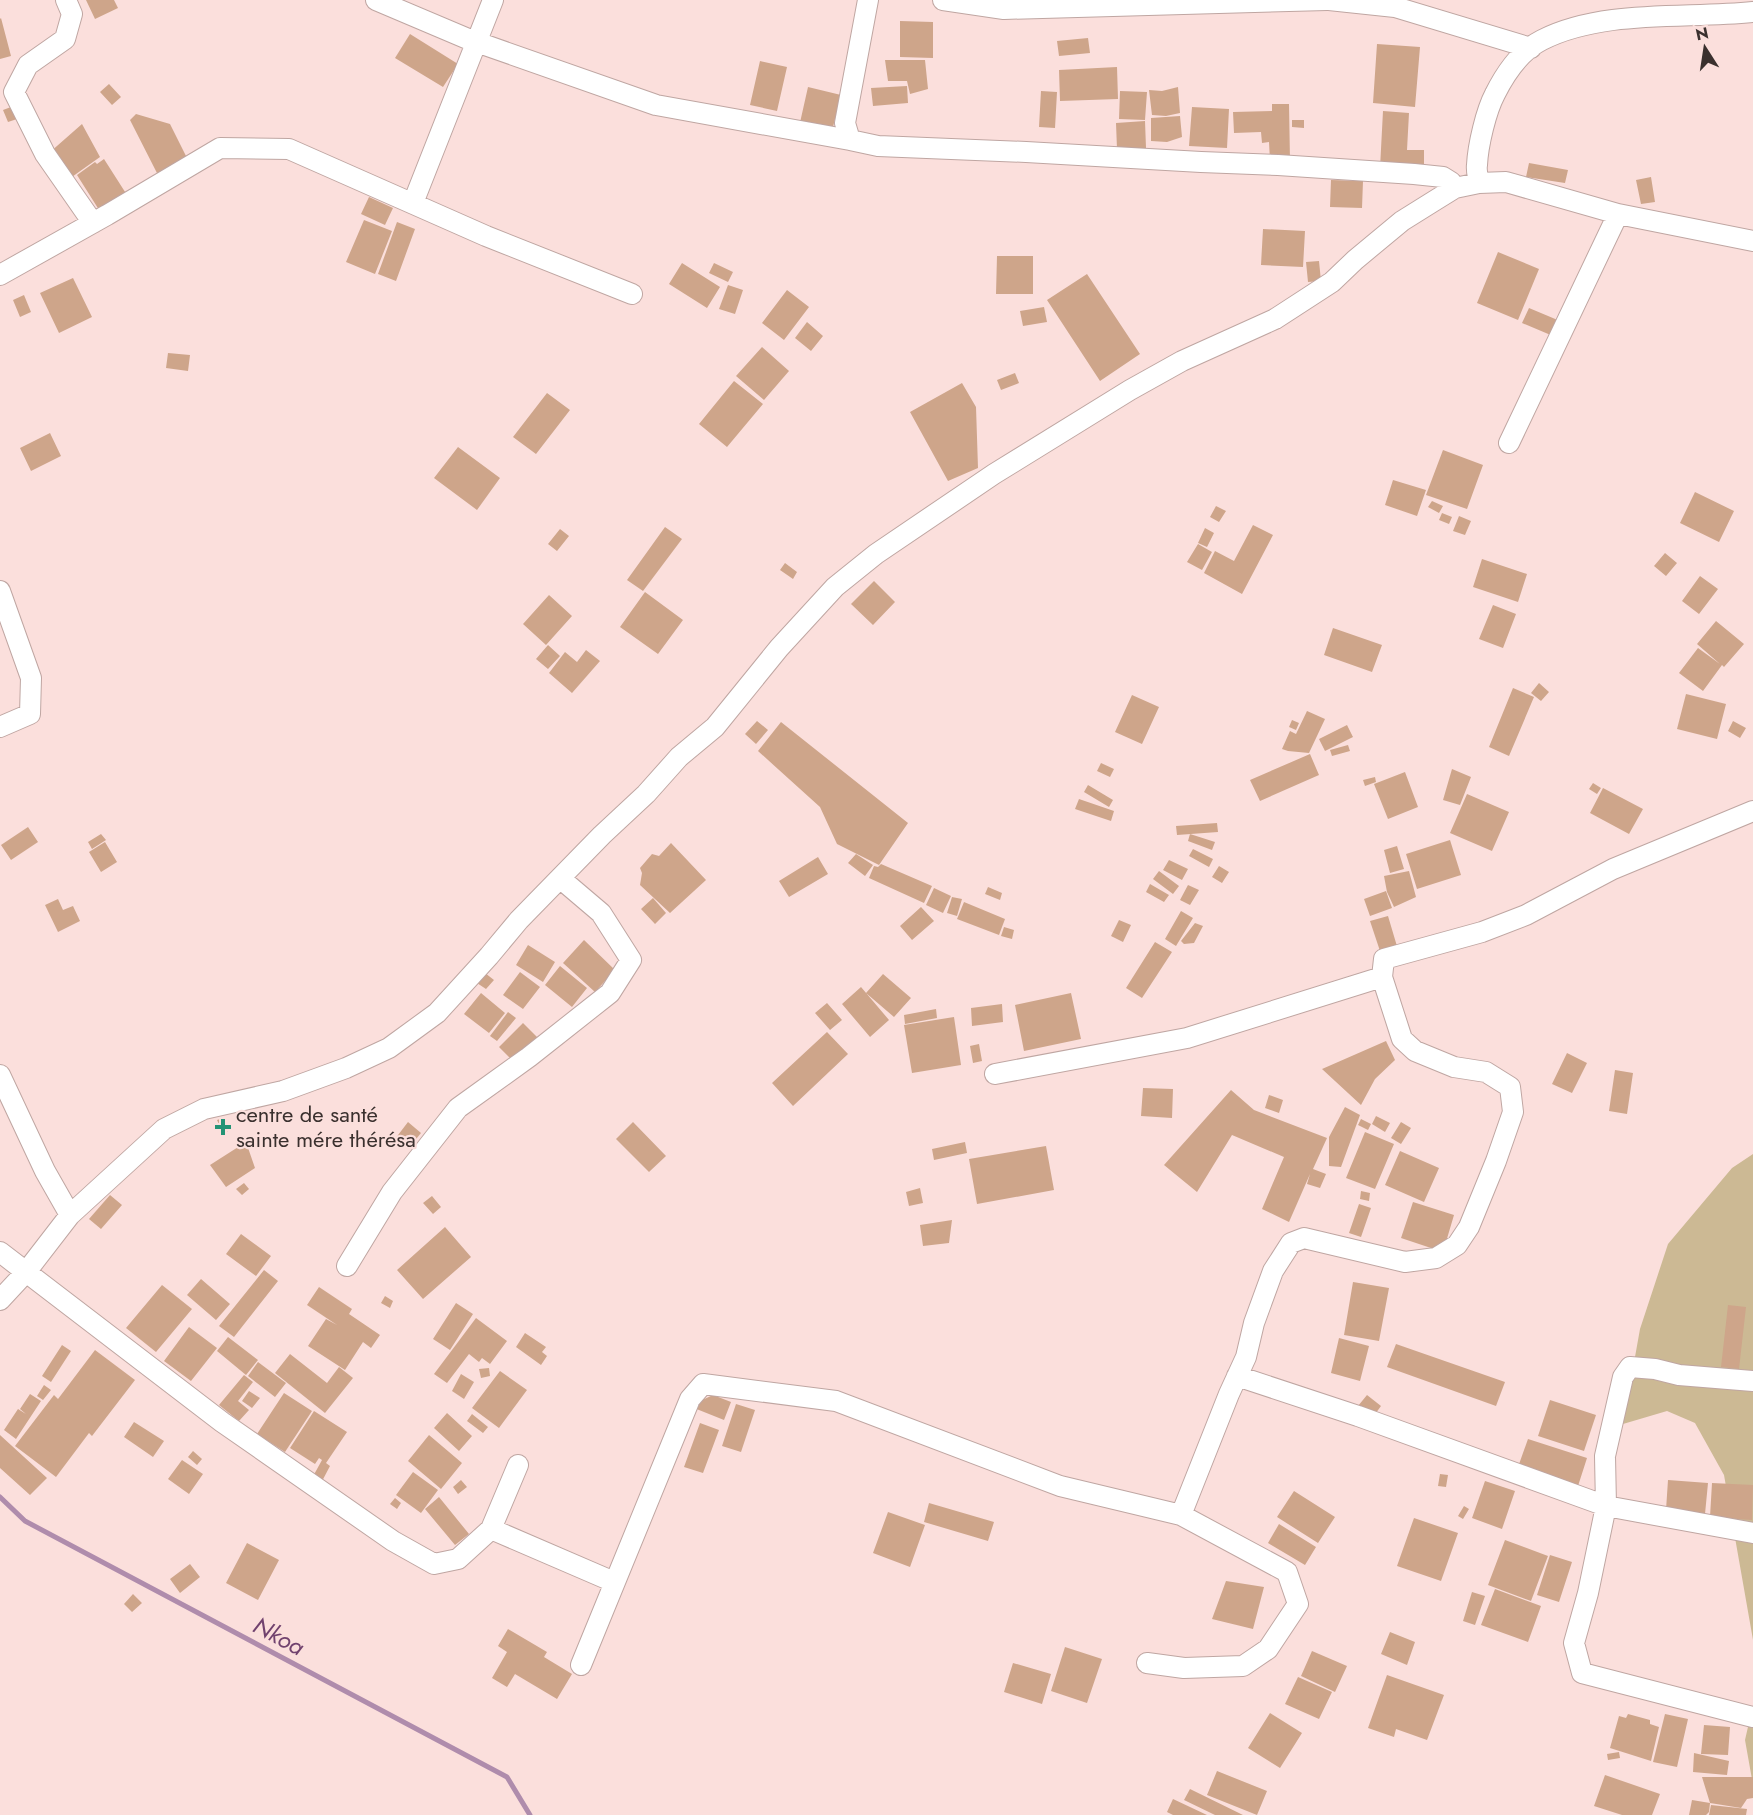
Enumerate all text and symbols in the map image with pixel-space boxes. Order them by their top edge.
north arrow [1675,18,1735,78]
text: N [1693,21,1711,46]
place label: centre de santé sainte mére thérésa [236,1098,416,1155]
marker: centre de santé sainte mére thérésa [214,1118,232,1136]
water label: Nkoa [247,1608,311,1664]

